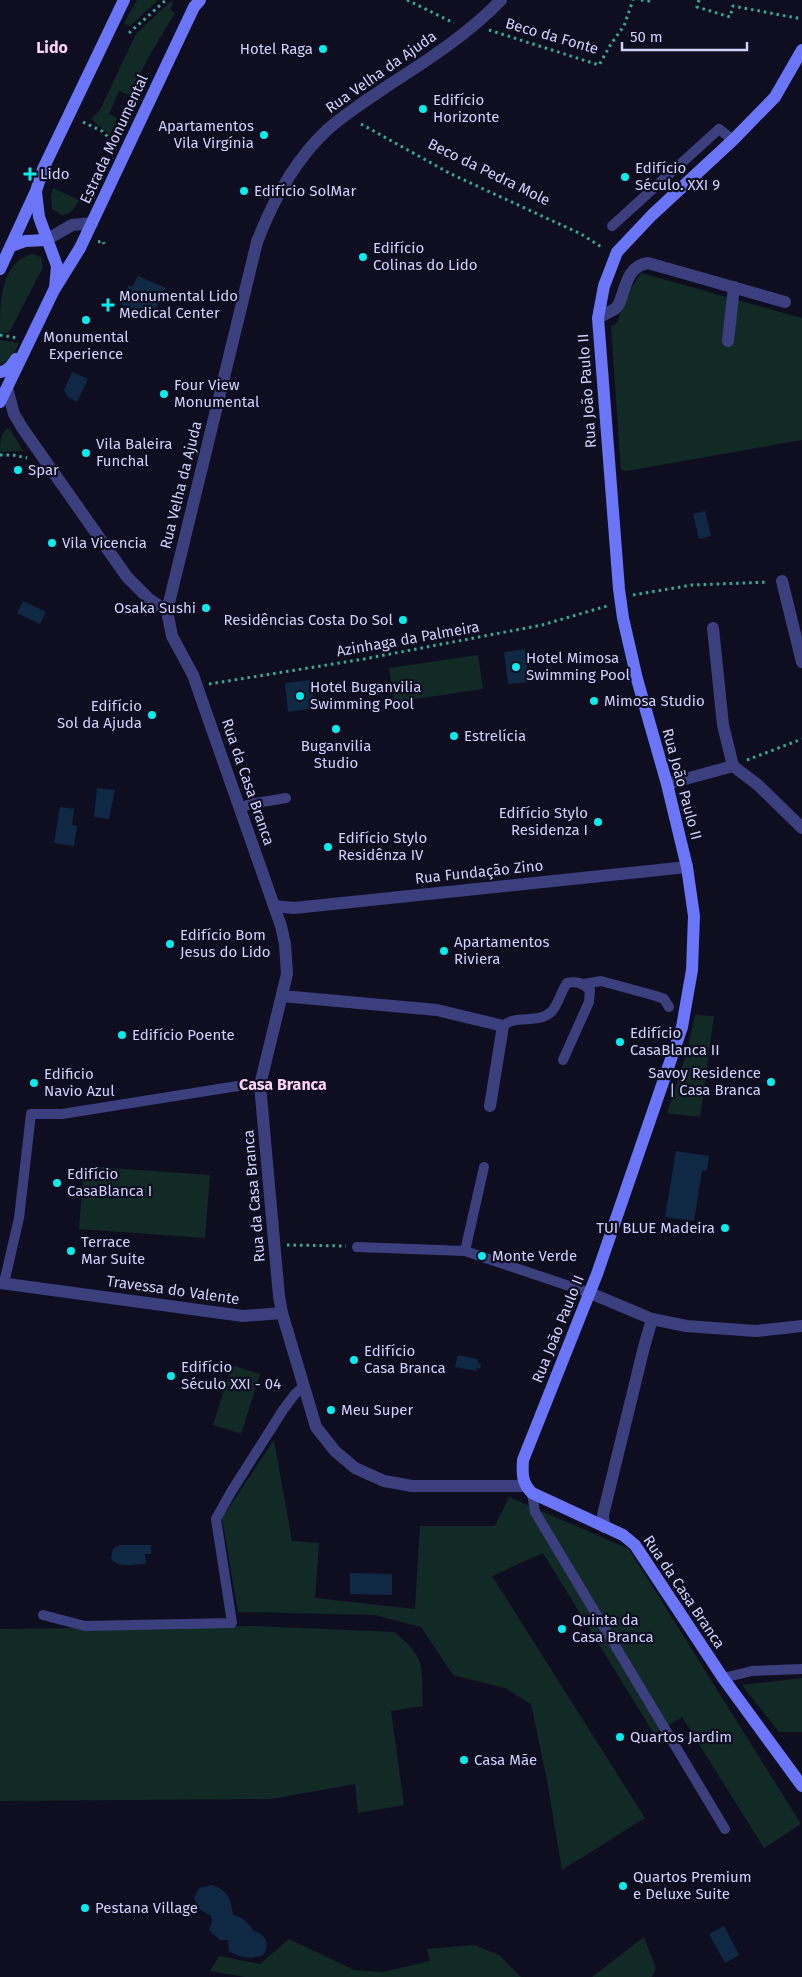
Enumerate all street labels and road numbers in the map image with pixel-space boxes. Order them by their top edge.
street label: Beco da Fonte [503,14,601,58]
street label: Rua Velha da Ajuda [322,27,440,117]
street label: Estrada Monumental [76,71,152,206]
street label: Beco da Pedra Mole [425,135,553,209]
street label: Rua João Paulo II [574,333,600,449]
street label: Rua Velha da Ajuda [156,419,206,551]
street label: Azinhaga da Palmeira [335,618,481,660]
street label: Rua da Casa Branca [218,716,278,848]
street label: Rua João Paulo II [658,726,706,842]
street label: Rua Fundação Zino [414,856,544,888]
street label: Rua da Casa Branca [239,1129,269,1263]
street label: Travessa do Valente [105,1272,241,1308]
street label: Rua João Paulo II [528,1272,588,1386]
street label: Rua da Casa Branca [639,1532,729,1652]

